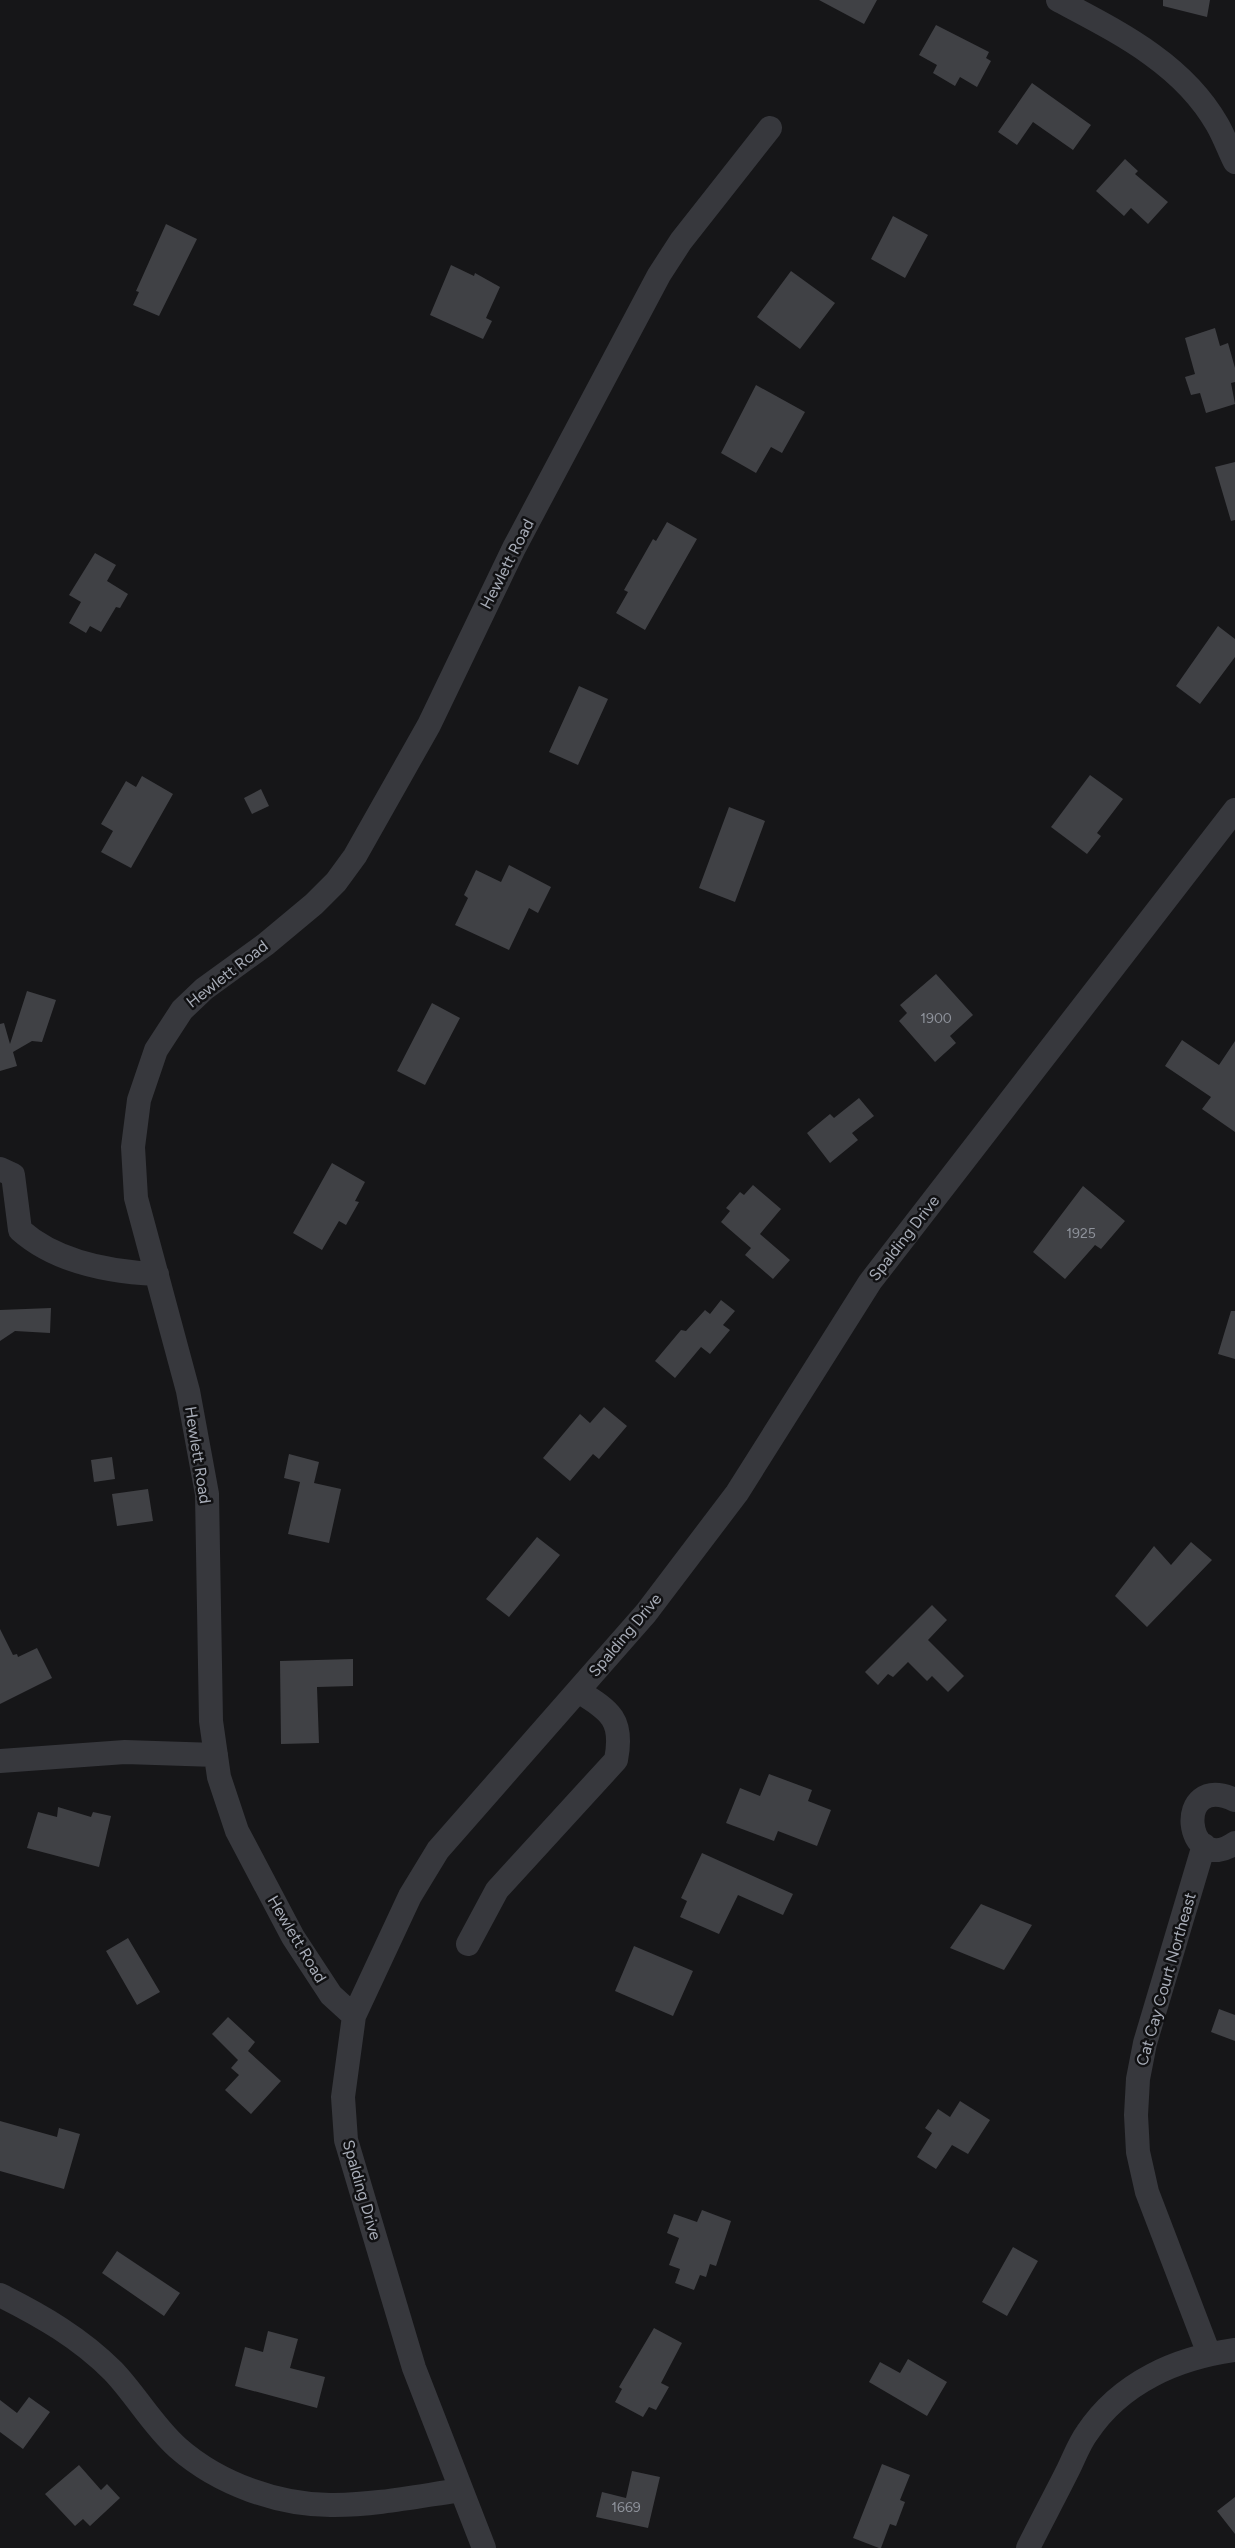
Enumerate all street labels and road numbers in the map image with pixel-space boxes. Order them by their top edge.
street label: Hewlett Road [476,516,538,612]
street label: Hewlett Road [182,936,272,1012]
street label: Spalding Drive [865,1191,943,1285]
street label: Hewlett Road [181,1405,215,1505]
street label: Spalding Drive [585,1589,666,1681]
street label: Cat Cay Court Northeast [1132,1890,1200,2068]
street label: Hewlett Road [264,1892,330,1986]
street label: Spalding Drive [339,2138,385,2243]

